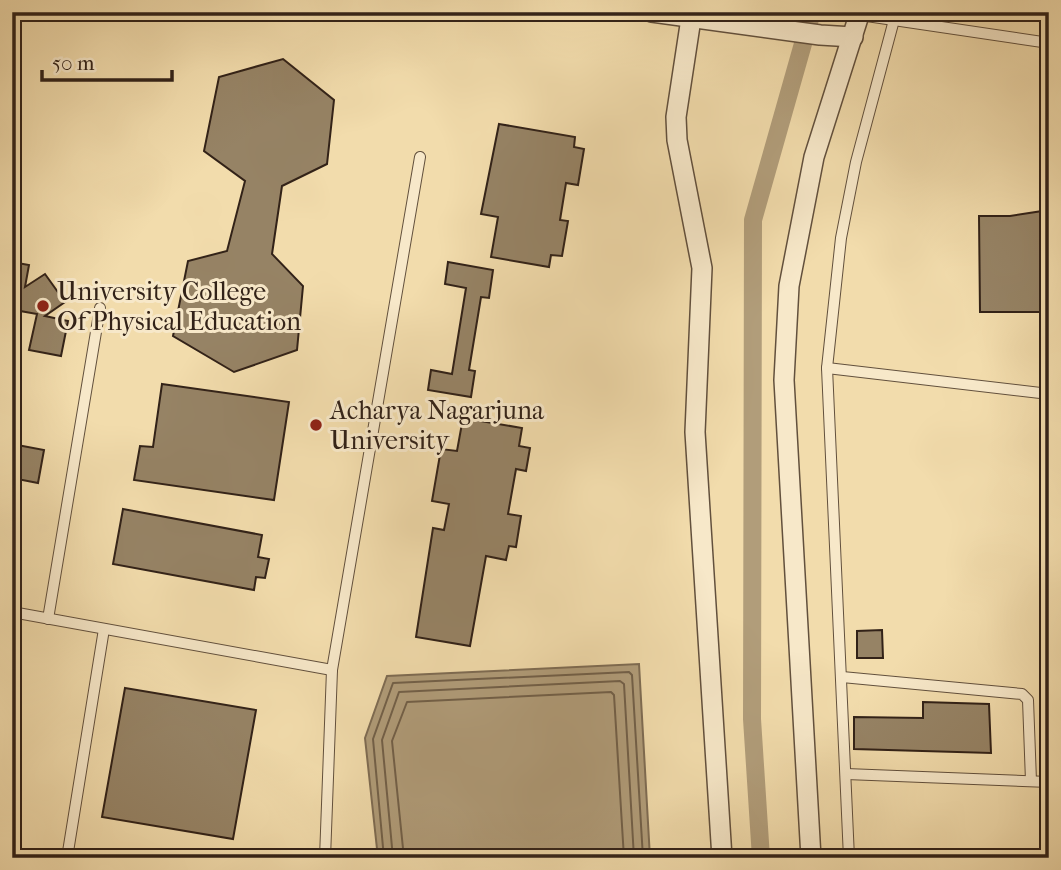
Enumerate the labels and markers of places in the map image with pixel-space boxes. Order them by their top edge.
place label: University College Of Physical Education [57,276,301,337]
marker: University College Of Physical Education [35,298,51,314]
place label: Acharya Nagarjuna University [329,395,545,456]
marker: Acharya Nagarjuna University [308,417,324,433]

